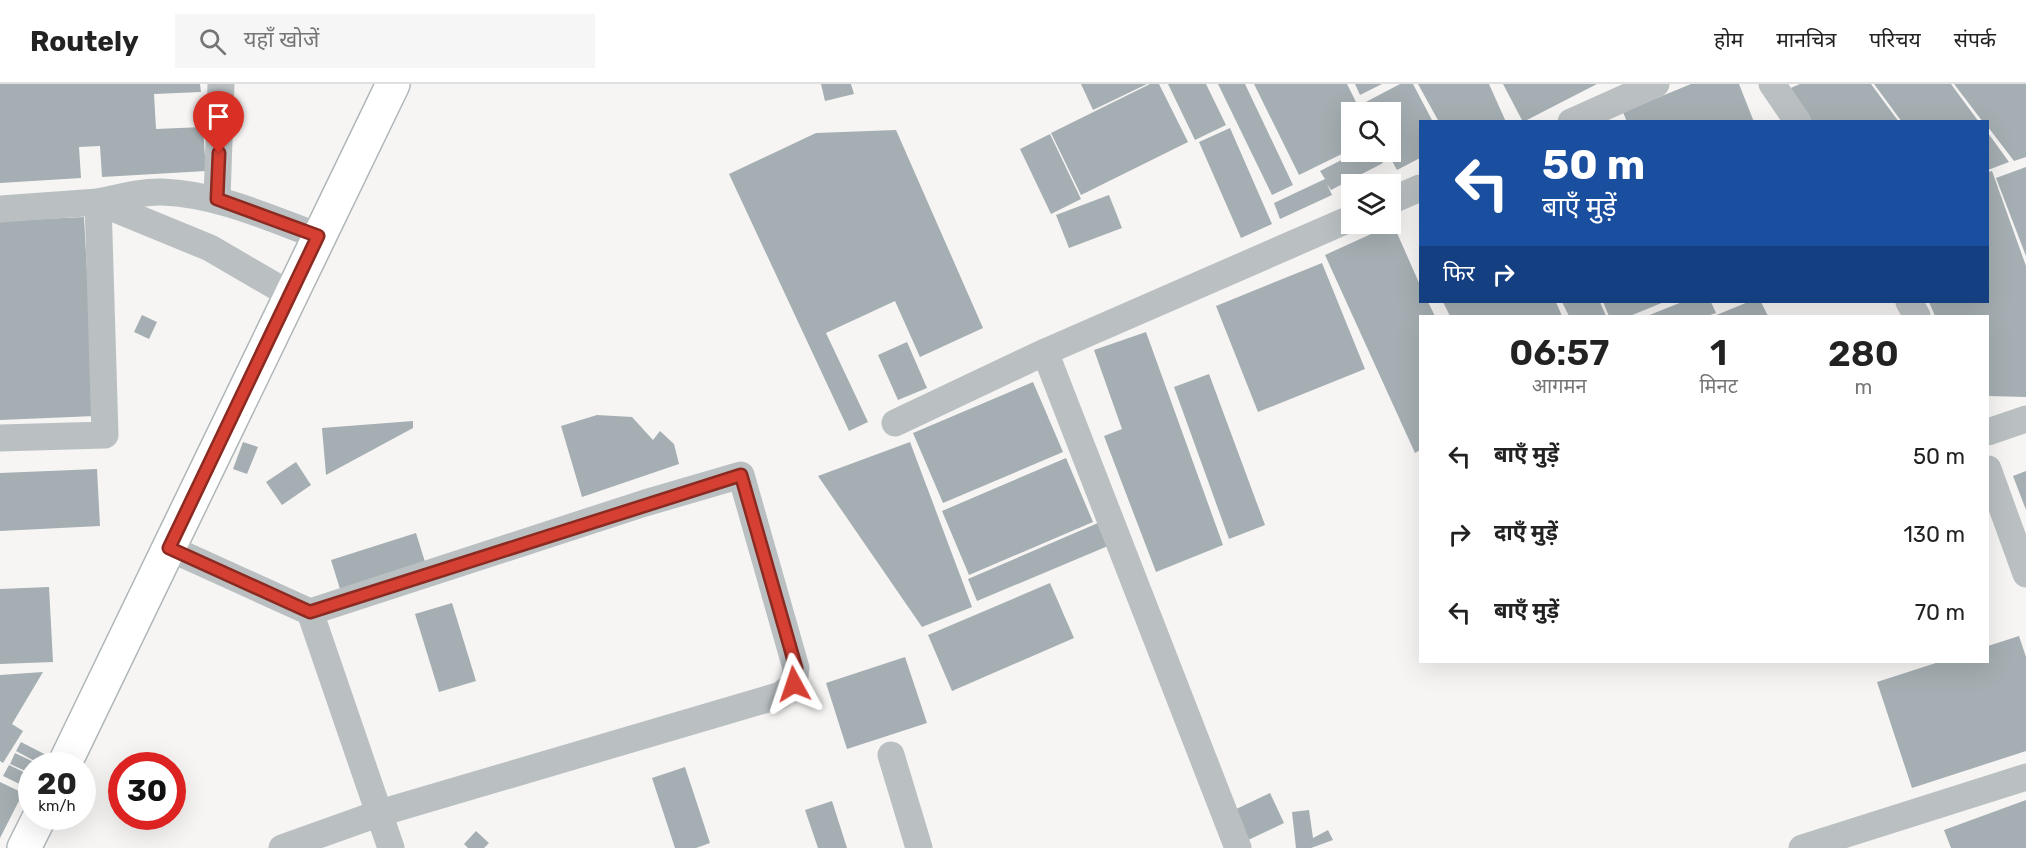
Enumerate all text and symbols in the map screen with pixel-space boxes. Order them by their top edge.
search box [175,14,595,68]
text: Routely [30,25,139,58]
icon: search [196,25,229,58]
text: यहाँ खोजें [244,26,319,53]
text: होम [1714,27,1743,52]
text: मानचित्र [1776,27,1836,52]
text: परिचय [1869,27,1921,52]
text: संपर्क [1954,27,1996,52]
pin [193,91,244,153]
icon: arrive [202,100,235,133]
map controls [1341,102,1401,234]
button: search [1341,102,1401,162]
text: 50 m [1542,140,1645,190]
icon: left [1443,144,1521,222]
button: layers [1341,174,1401,234]
text: बाएँ मुड़ें [1542,191,1617,223]
icon: right [1487,258,1520,291]
text: फिर [1443,260,1475,287]
text: 06:57 [1509,331,1609,374]
text: 1 [1710,331,1727,374]
text: 280 [1828,332,1899,375]
text: आगमन [1532,374,1587,398]
text: मिनट [1699,374,1738,398]
text: m [1854,375,1872,399]
icon: left [1443,440,1476,473]
text: बाएँ मुड़ें [1494,441,1559,468]
text: 50 m [1913,443,1965,470]
icon: right [1443,518,1476,551]
text: दाएँ मुड़ें [1494,519,1558,546]
text: 130 m [1903,521,1965,548]
icon: left [1443,596,1476,629]
text: बाएँ मुड़ें [1494,597,1559,624]
text: 70 m [1915,599,1965,626]
position arrow [762,652,826,716]
speed limit sign: 30 [108,752,186,830]
text: 20 [37,766,77,802]
text: km/h [38,797,76,815]

